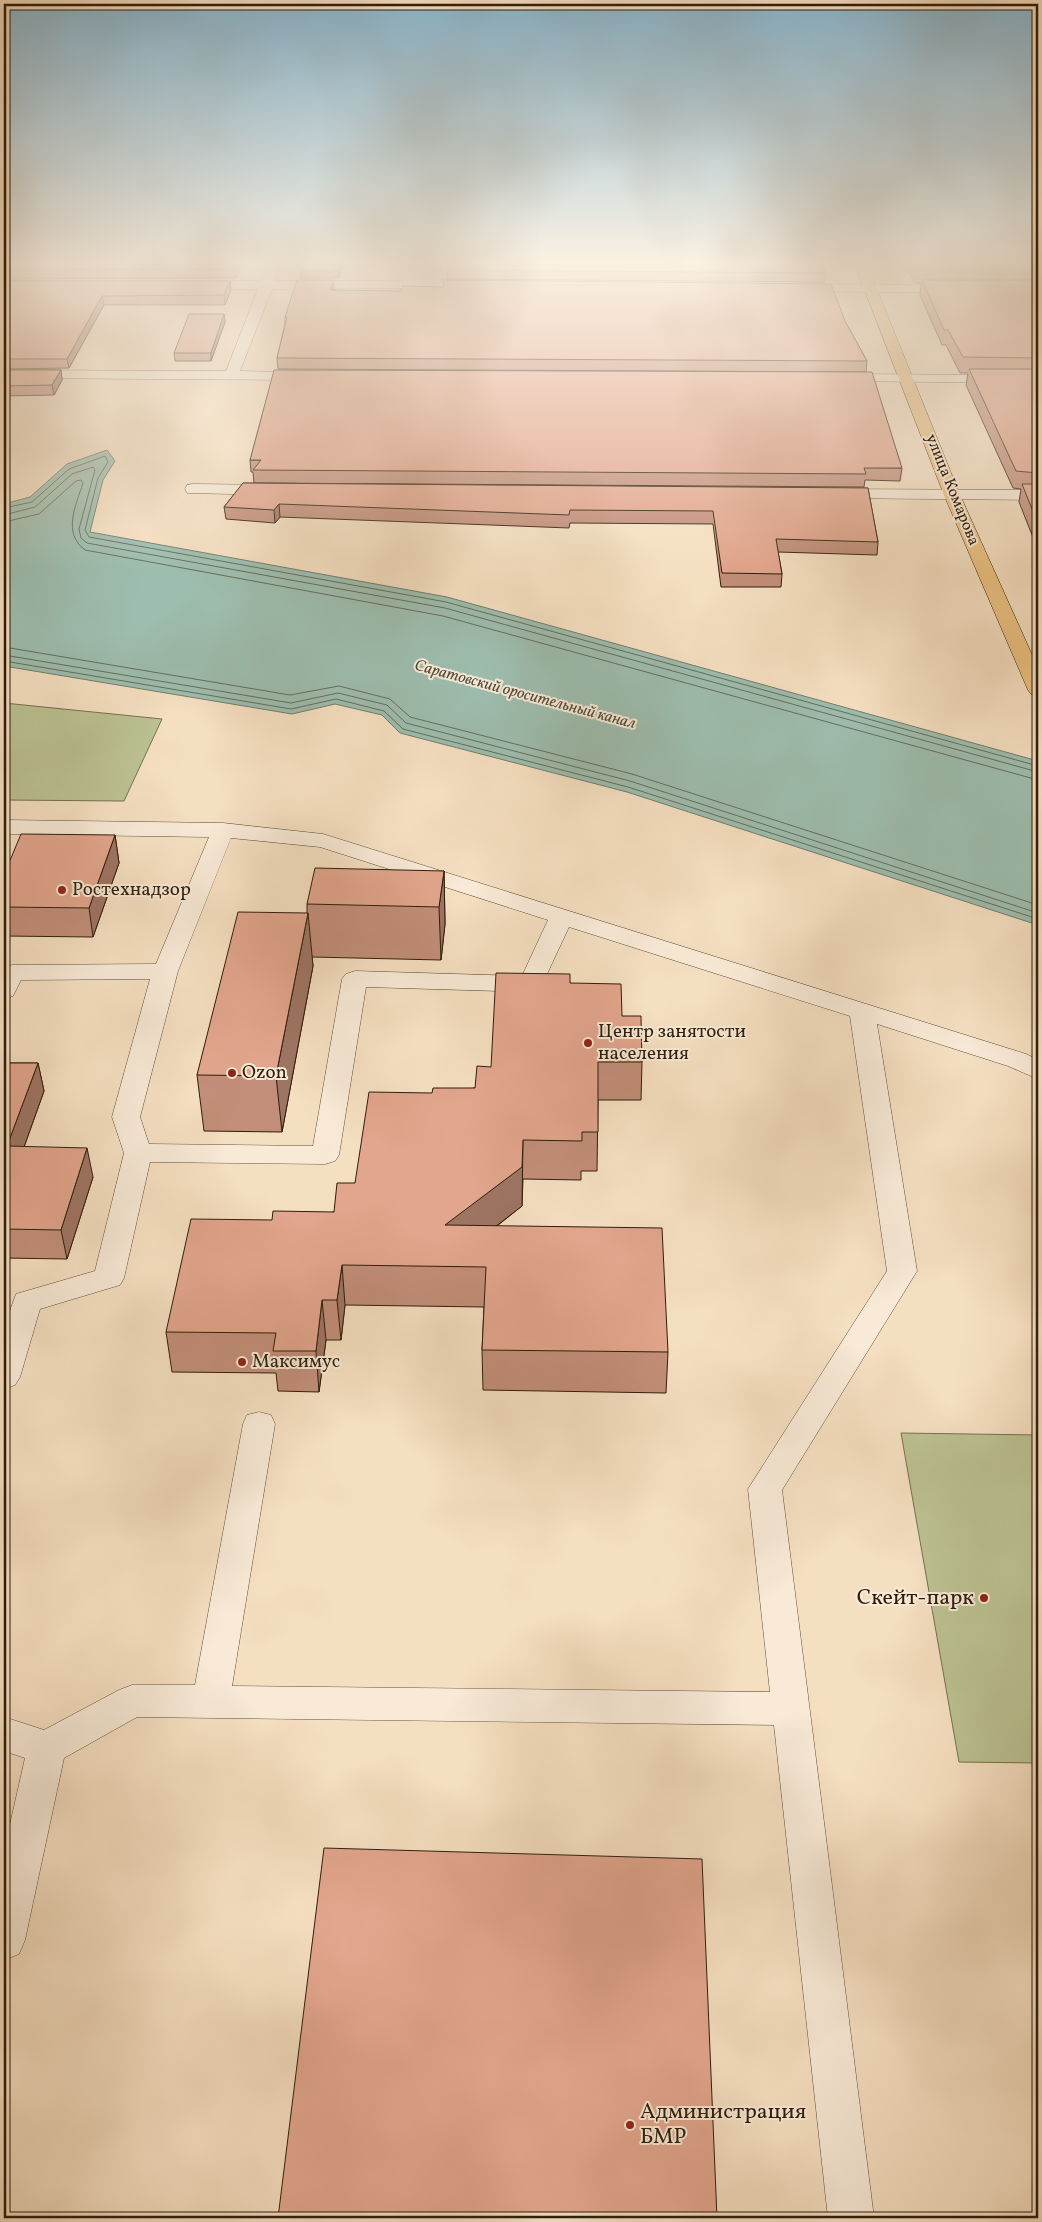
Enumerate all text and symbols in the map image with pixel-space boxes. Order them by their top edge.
street label: улица Комарова [920,431,984,549]
water label: Саратовский оросительный канал [412,655,638,735]
place label: Ростехнадзор [72,877,191,903]
marker: Ростехнадзор [56,884,68,896]
place label: Центр занятости населения [598,1019,746,1067]
marker: Центр занятости населения [582,1037,594,1049]
place label: Ozon [242,1060,287,1086]
marker: Ozon [226,1067,238,1079]
place label: Максимус [252,1349,340,1375]
marker: Максимус [236,1356,248,1368]
place label: Скейт-парк [857,1583,974,1614]
marker: Скейт-парк [978,1592,990,1604]
place label: Администрация БМР [640,2097,806,2153]
marker: Администрация БМР [624,2119,636,2131]

